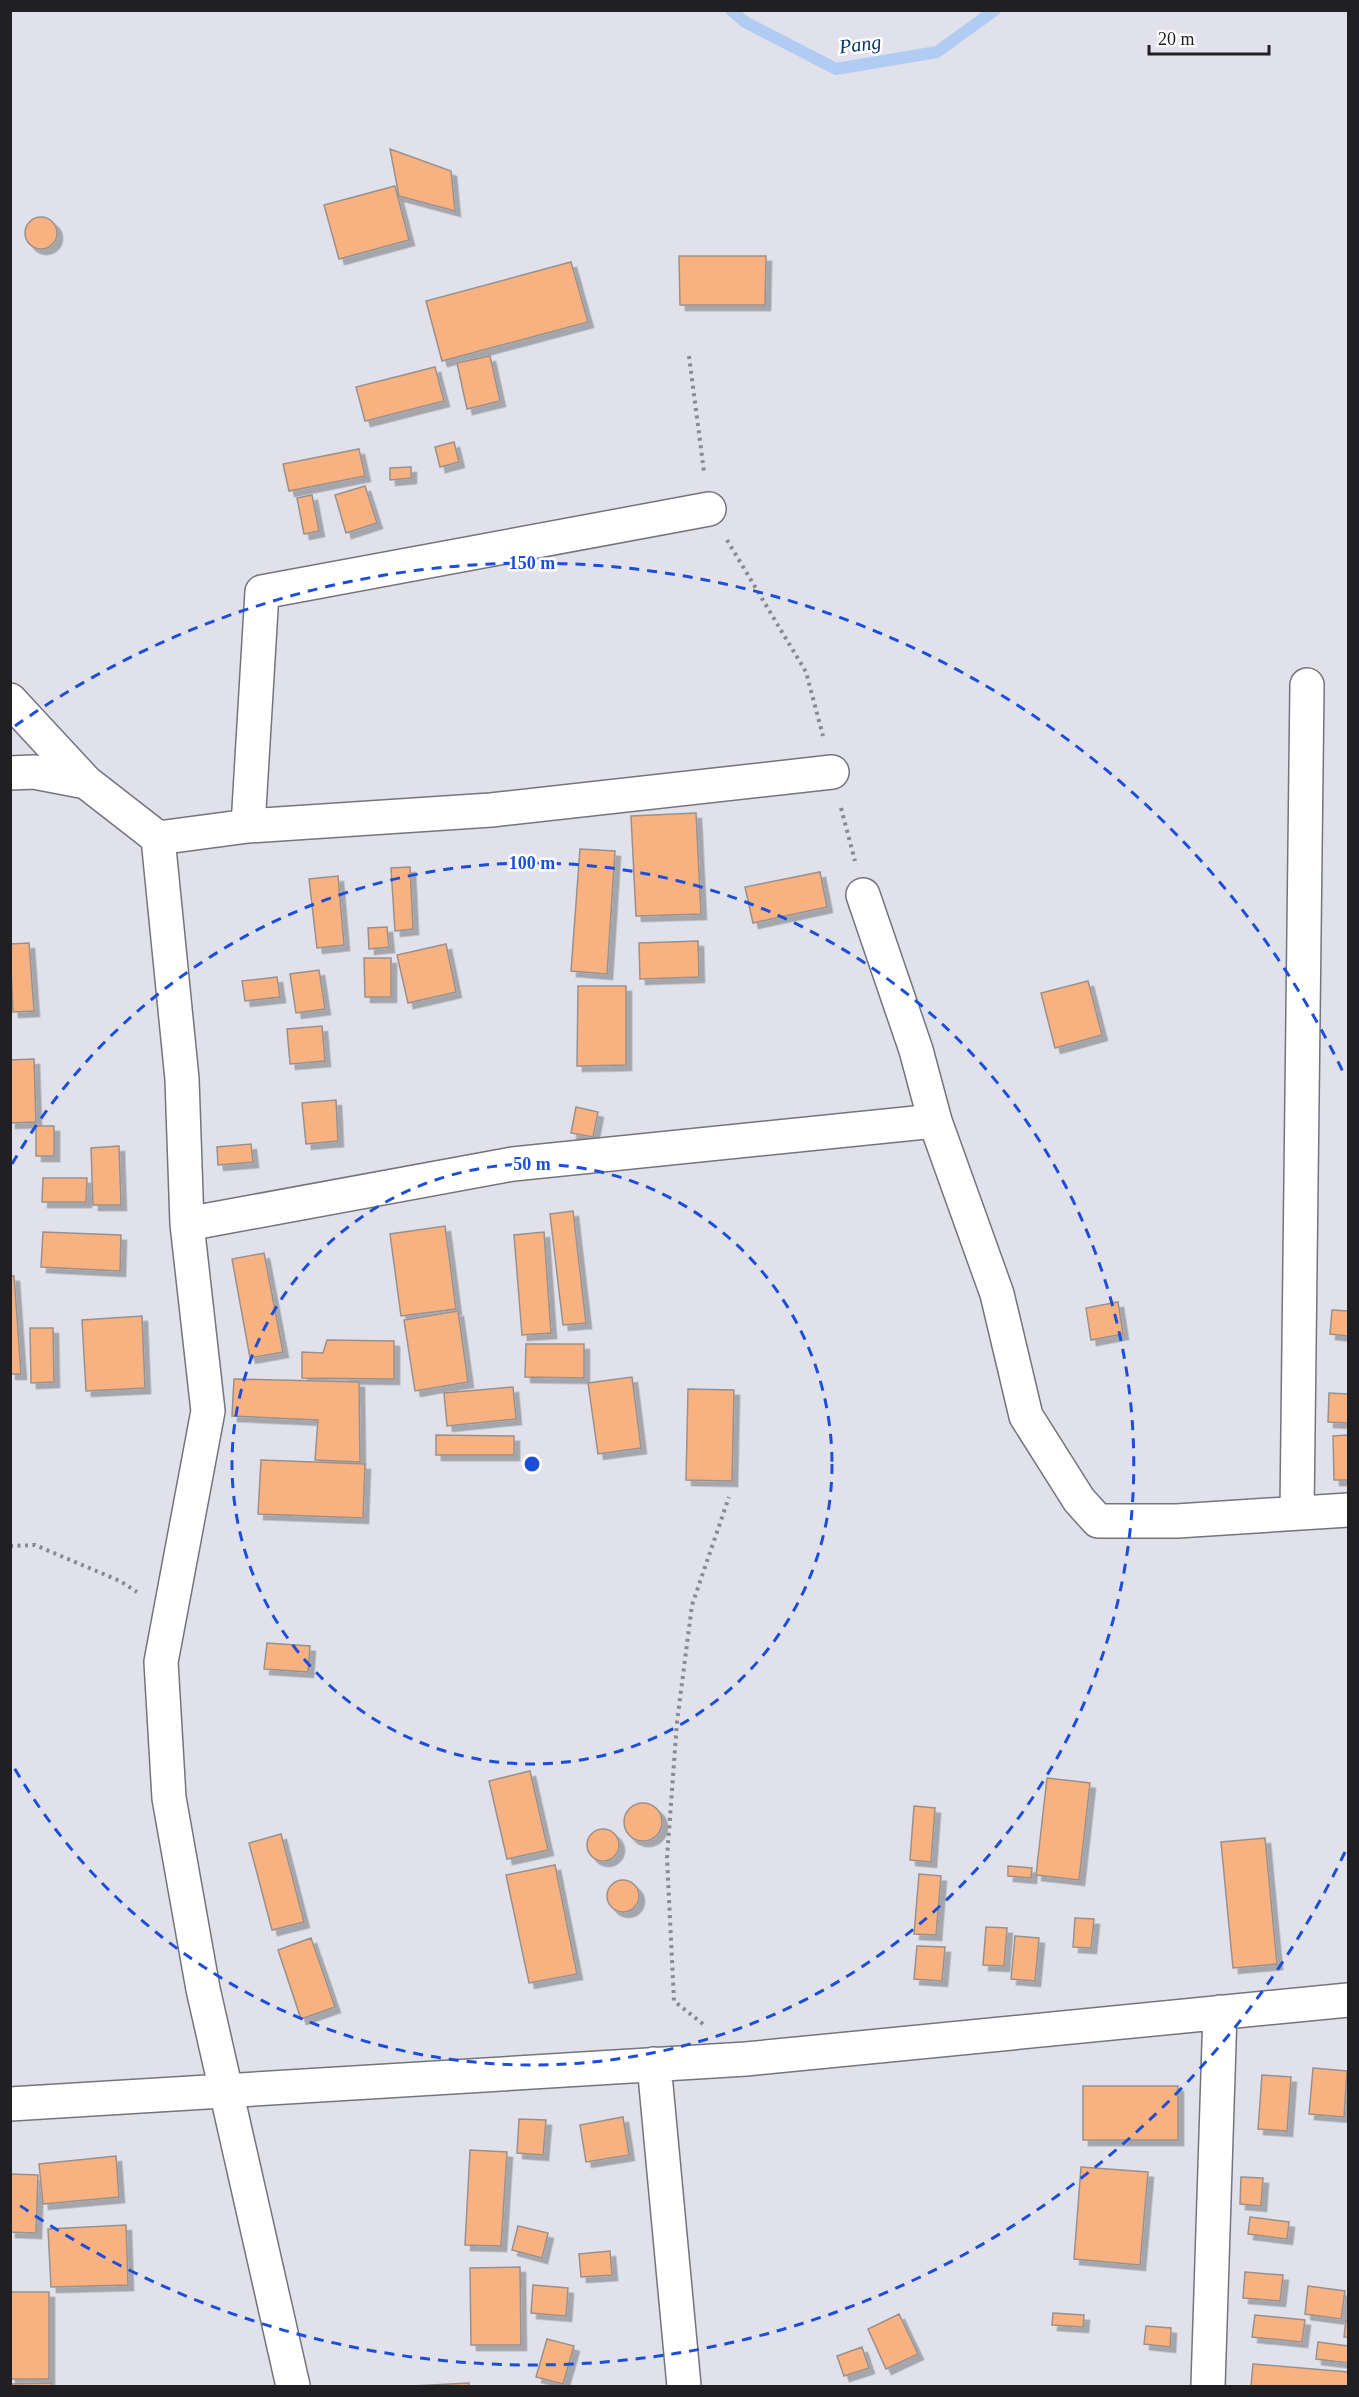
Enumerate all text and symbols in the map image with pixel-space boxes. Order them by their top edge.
scale bar [1149,18,1269,56]
text: 20 m [1158,29,1195,49]
water label: Pang [837,31,882,59]
text: 150 m [509,553,555,573]
text: 100 m [509,853,555,873]
text: 50 m [513,1154,551,1174]
centre of rings [522,1454,542,1474]

